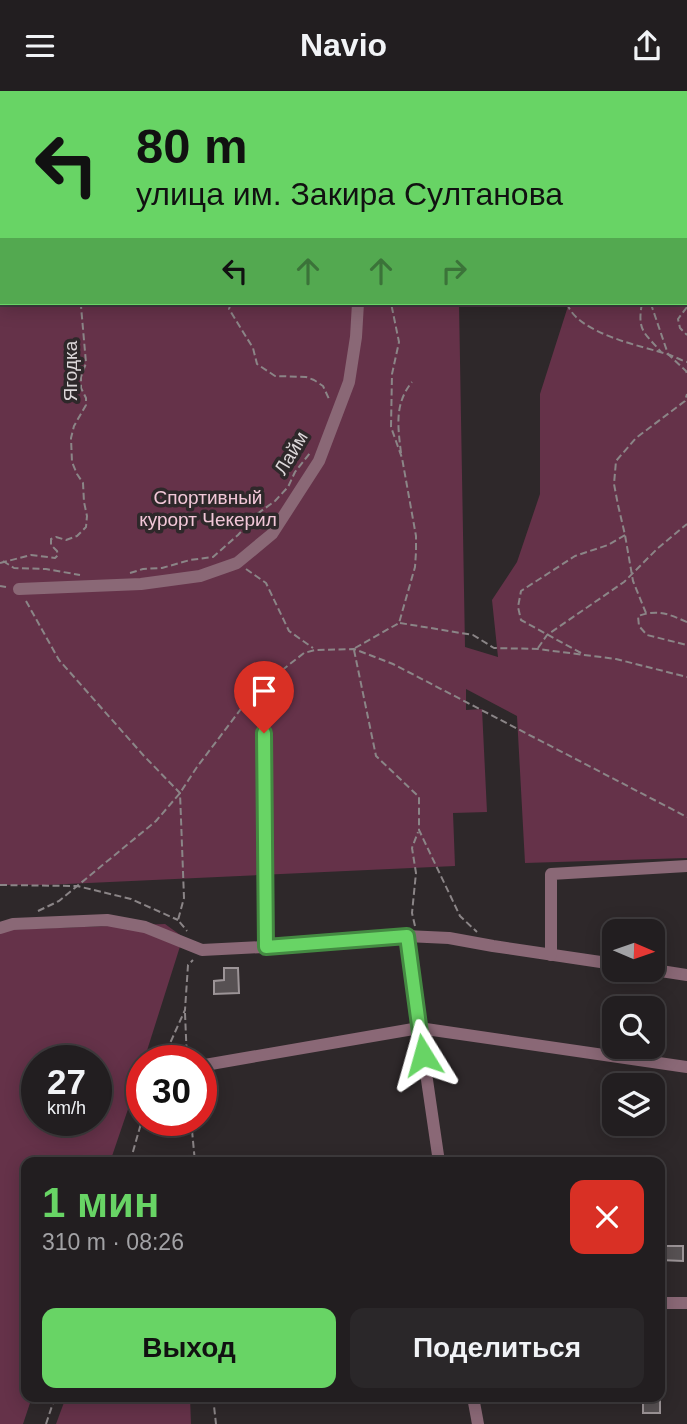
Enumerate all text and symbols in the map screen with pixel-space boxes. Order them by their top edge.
icon: menu [21,27,59,65]
text: Navio [300,27,387,63]
icon: share [628,27,666,65]
icon: left [21,119,112,210]
text: 80 m [136,119,248,173]
text: улица им. Закира Султанова [136,176,563,212]
icon: left [216,252,254,290]
icon: ahead [289,252,327,290]
icon: ahead [362,252,400,290]
icon: right [435,252,473,290]
street label: Ягодка [60,340,81,401]
street label: Лайм [270,428,312,478]
park label: Спортивный курорт Чекерил [139,487,277,530]
pin [234,661,294,733]
icon: arrive [245,672,283,710]
north arrow [602,919,665,982]
map controls [602,919,665,1136]
button: search [602,996,665,1059]
position arrow [386,1018,460,1092]
speed limit sign: 30 [126,1045,217,1136]
text: 27 [47,1062,86,1101]
button: layers [602,1073,665,1136]
text: km/h [47,1098,86,1118]
text: 1 мин [42,1179,159,1226]
button: close [570,1180,644,1254]
text: 310 m · 08:26 [42,1229,184,1255]
button: Выход [42,1308,336,1388]
button: Поделиться [350,1308,644,1388]

